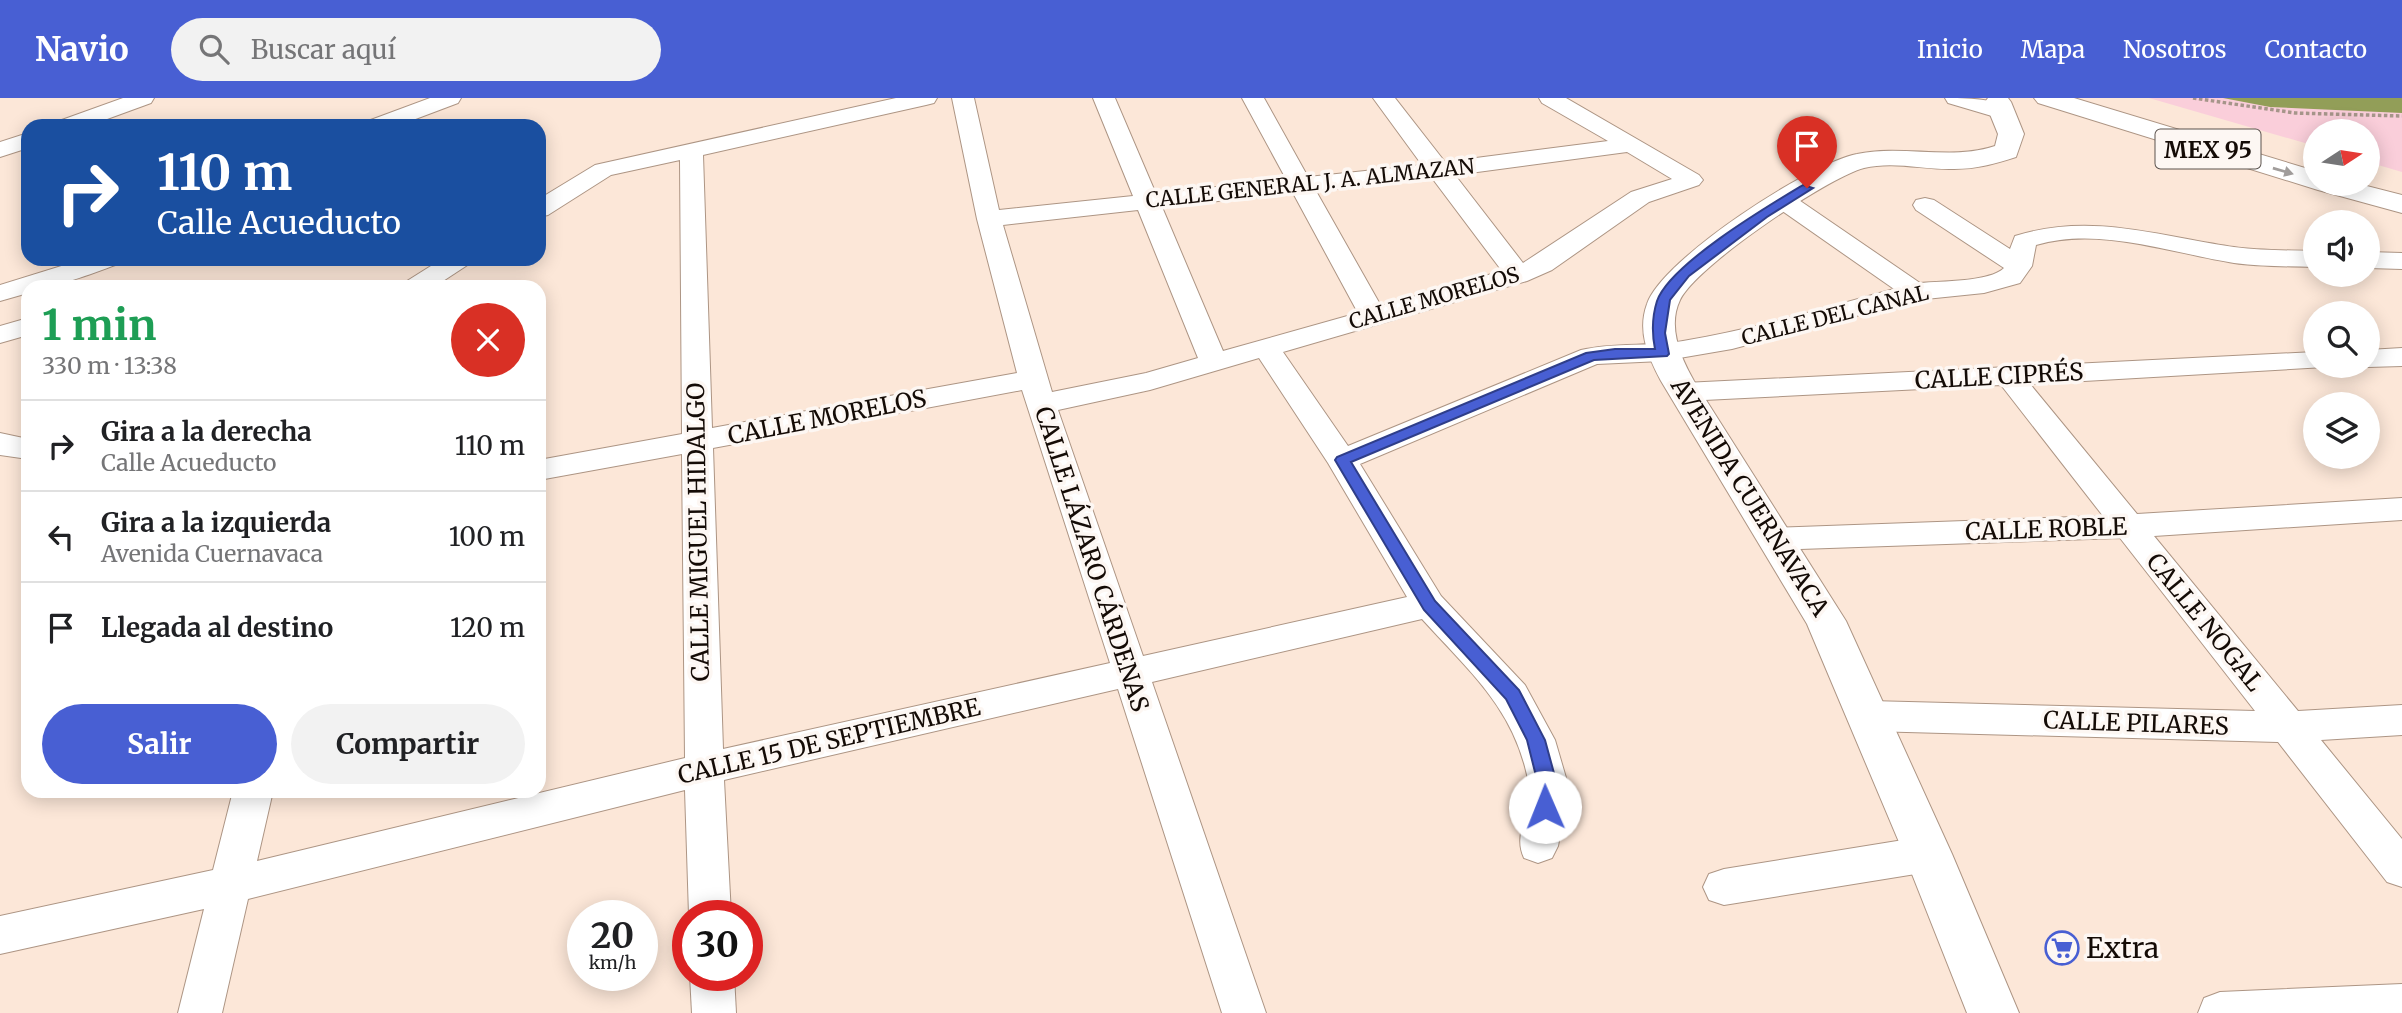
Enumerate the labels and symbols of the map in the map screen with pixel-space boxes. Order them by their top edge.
pin [1777,116,1837,188]
north arrow [2303,119,2380,196]
road number: MEX 95 [2156,130,2260,168]
street label: CALLE GENERAL J. A. ALMAZAN [1144,152,1476,214]
one-way arrow [2272,166,2294,177]
street label: CALLE MORELOS [1346,261,1522,335]
street label: CALLE DEL CANAL [1739,279,1931,351]
street label: CALLE CIPRÉS [1914,355,2084,396]
street label: AVENIDA CUERNAVACA [1663,371,1837,623]
street label: CALLE MIGUEL HIDALGO [680,382,716,682]
street label: CALLE MORELOS [725,383,929,451]
street label: CALLE LÁZARO CÁRDENAS [1028,402,1156,716]
street label: CALLE ROBLE [1965,511,2128,547]
street label: CALLE NOGAL [2140,547,2270,697]
street label: CALLE 15 DE SEPTIEMBRE [675,691,984,791]
street label: CALLE PILARES [2043,704,2229,742]
position arrow [1508,770,1582,844]
speed limit sign: 30 [672,900,763,991]
supermarket icon: Extra [2043,929,2081,967]
place label: Extra [2086,930,2159,966]

